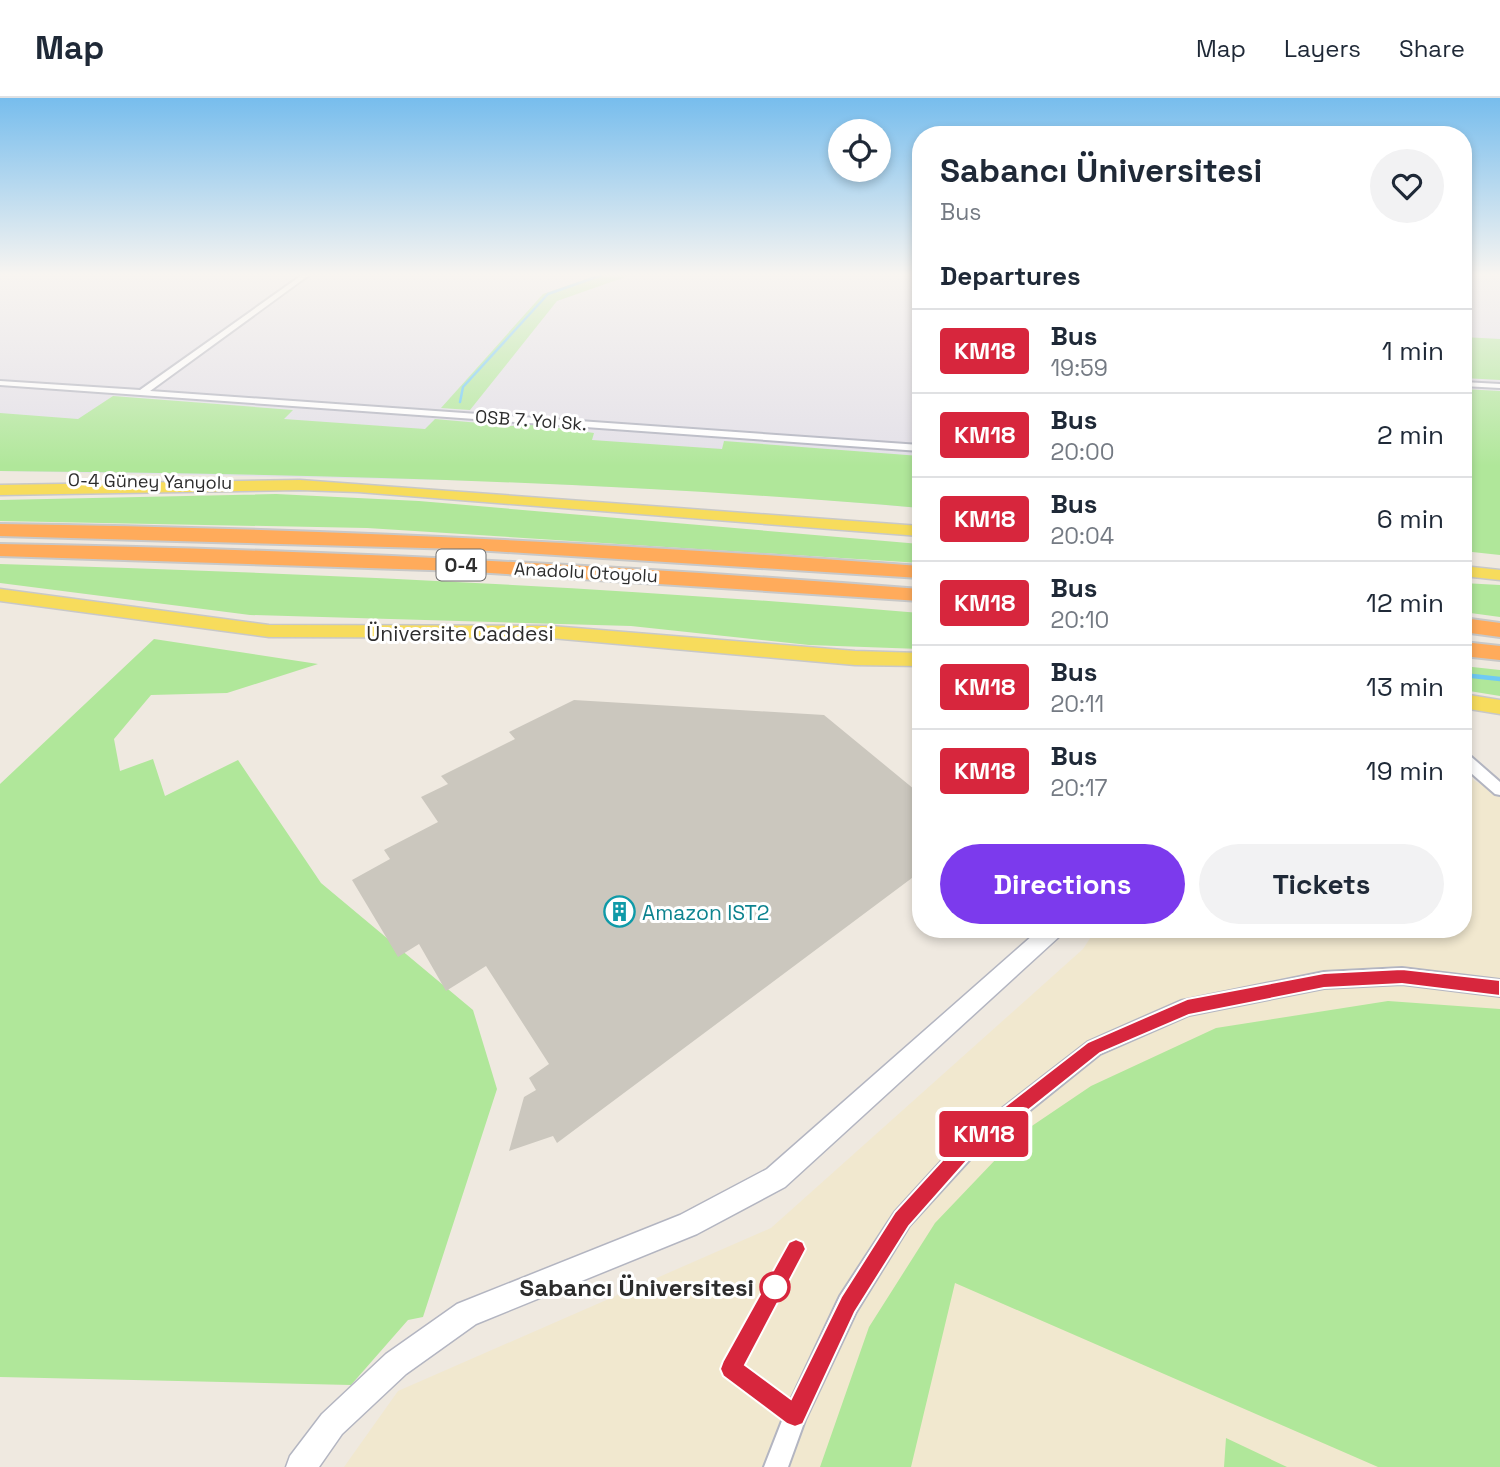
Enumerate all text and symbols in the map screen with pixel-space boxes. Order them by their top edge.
text: Map [35,27,104,69]
text: Map [1196,33,1246,64]
text: Layers [1284,33,1361,64]
text: Share [1399,33,1465,64]
map controls [828,119,891,182]
button: locate [828,119,891,182]
button: heart [1370,149,1444,223]
text: Sabancı Üniversitesi [940,150,1262,192]
text: Bus [940,197,981,227]
text: Departures [940,259,1081,293]
text: Bus [1050,319,1097,353]
text: 1 min [1382,334,1444,368]
text: KM18 [954,335,1015,366]
text: 19:59 [1050,353,1108,383]
text: Bus [1050,403,1097,437]
street label: OSB 7. Yol Sk. [474,405,588,435]
text: 2 min [1377,418,1444,452]
text: KM18 [954,419,1015,450]
text: 20:00 [1050,437,1114,467]
street label: O-4 Güney Yanyolu [68,468,232,494]
text: Bus [1050,487,1097,521]
text: 6 min [1377,502,1444,536]
text: KM18 [954,503,1015,534]
text: 20:04 [1050,521,1114,551]
road number: O-4 [436,550,486,580]
street label: Anadolu Otoyolu [514,557,658,587]
text: Bus [1050,571,1097,605]
text: 12 min [1366,586,1444,620]
text: KM18 [954,587,1015,618]
text: 20:10 [1050,605,1109,635]
street label: Üniversite Caddesi [366,620,554,647]
text: Bus [1050,655,1097,689]
text: 13 min [1366,670,1444,704]
text: KM18 [954,671,1015,702]
text: 20:11 [1050,689,1104,719]
text: Bus [1050,739,1097,773]
text: 19 min [1366,754,1444,788]
text: KM18 [954,755,1015,786]
text: 20:17 [1050,773,1107,803]
button: Directions [940,844,1185,924]
button: Tickets [1199,844,1444,924]
building icon: Amazon IST2 [602,895,636,929]
place label: Amazon IST2 [642,899,770,926]
line badge: KM18 [935,1111,1033,1157]
text: KM18 [953,1118,1015,1149]
place label: Sabancı Üniversitesi [520,1272,754,1303]
marker: Sabancı Üniversitesi [760,1272,790,1302]

